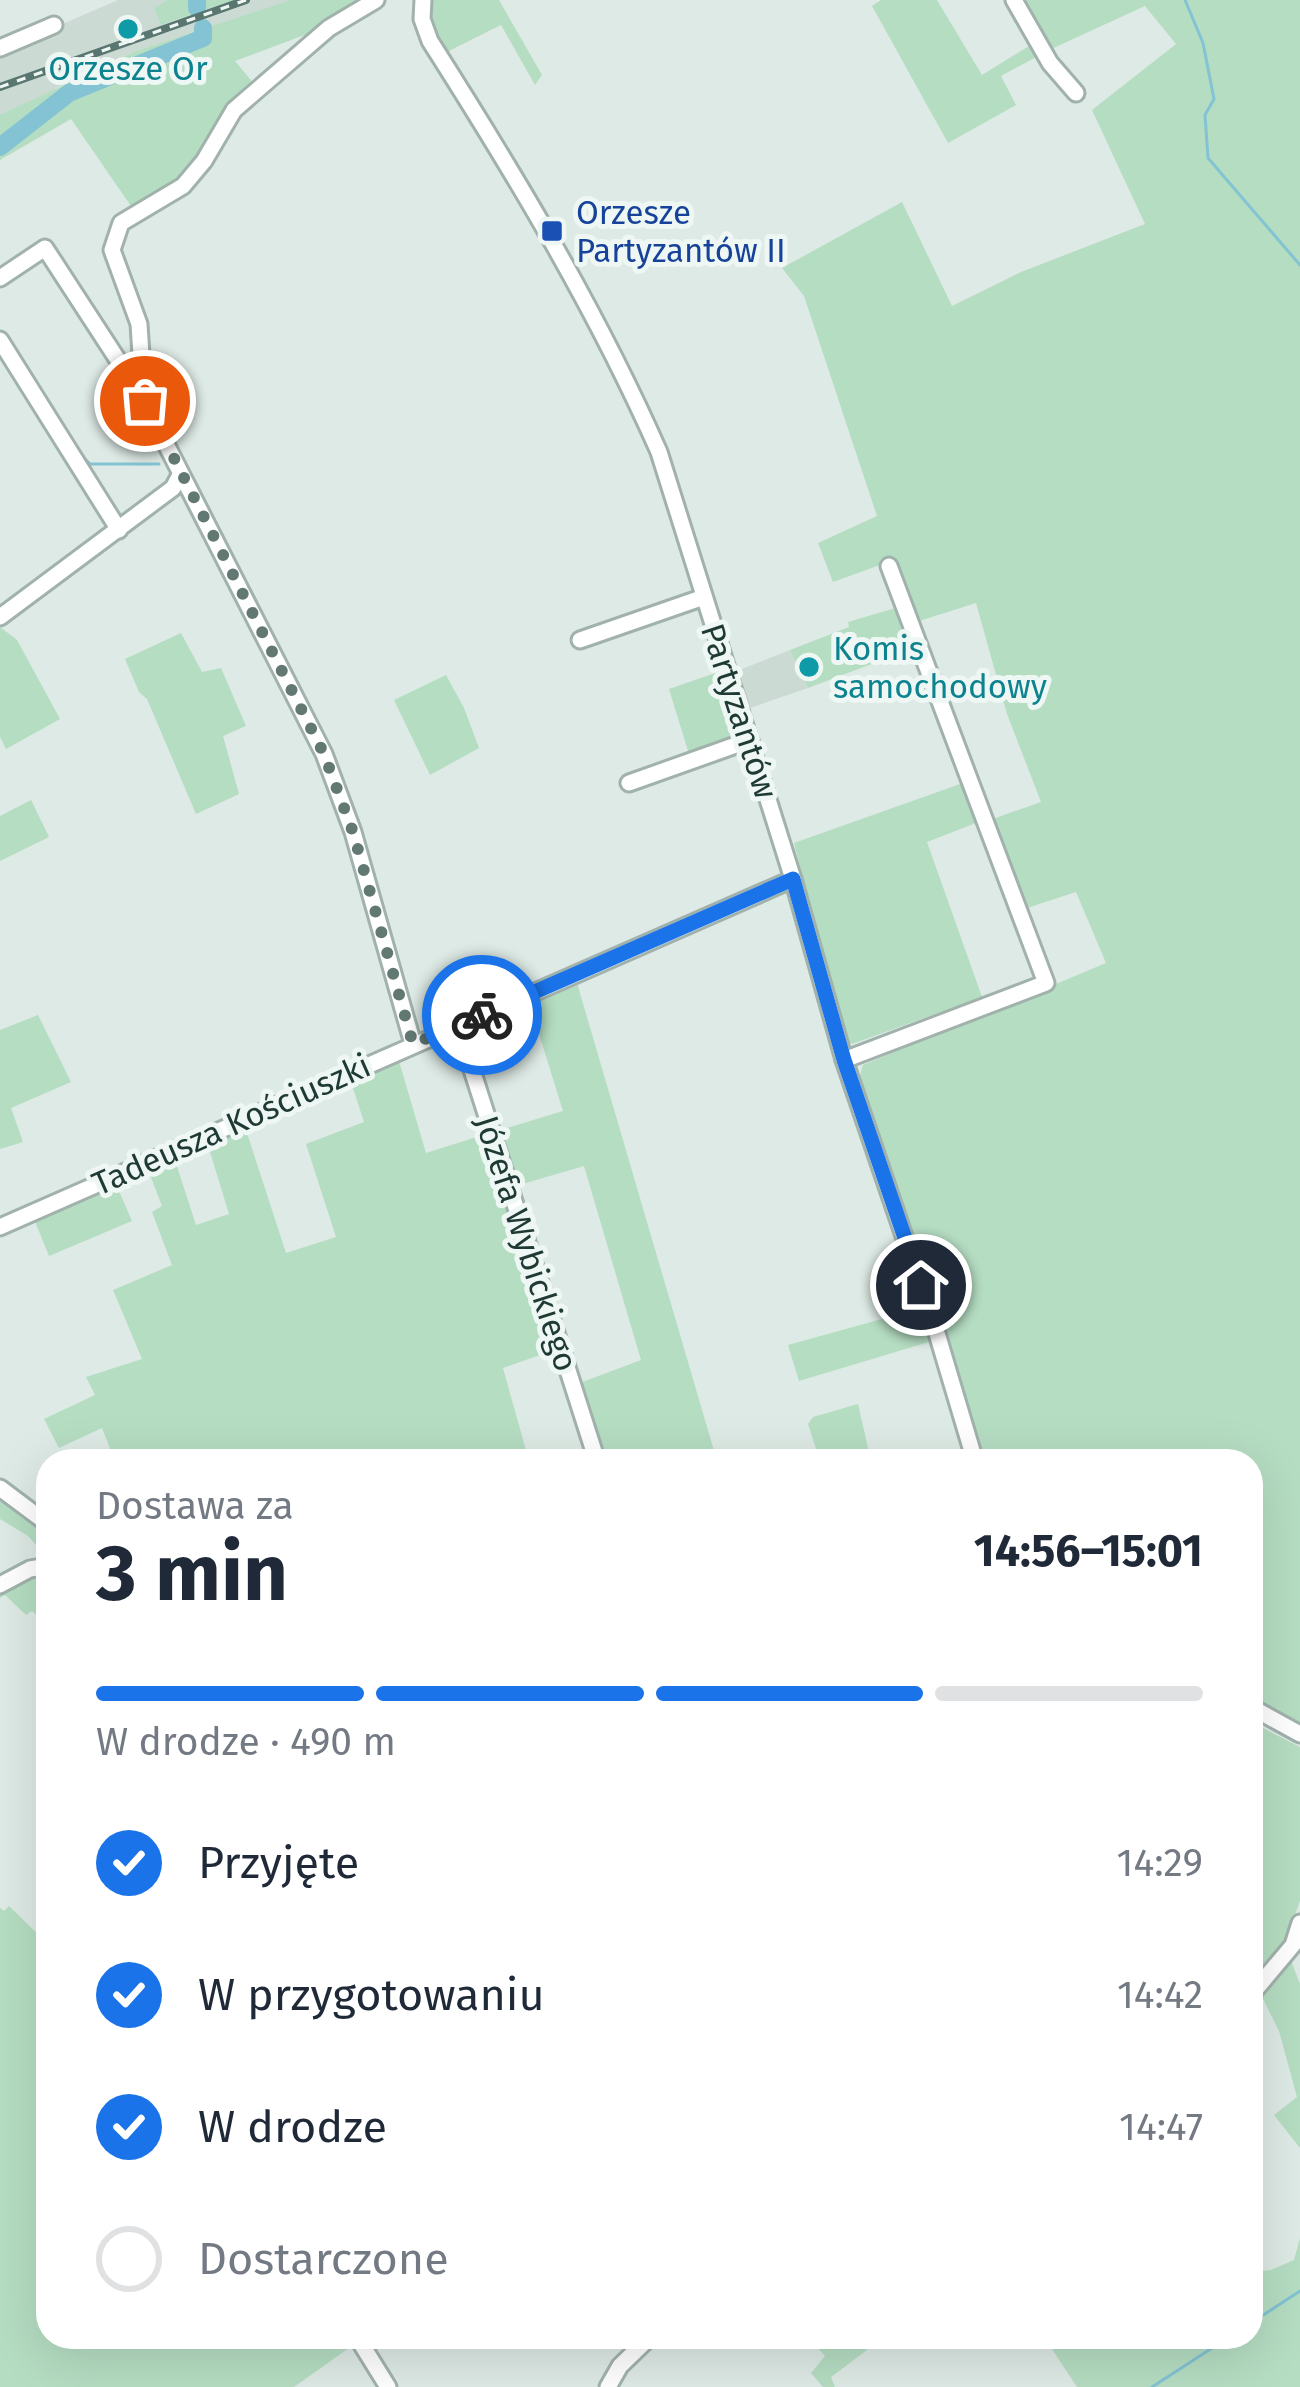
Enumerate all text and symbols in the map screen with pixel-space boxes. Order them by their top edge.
marker: Orzesze Or [115,16,141,42]
place label: Orzesze Or [48,49,208,89]
place label: Orzesze Partyzantów II [576,193,786,271]
marker: Orzesze Partyzantów II [539,218,565,244]
pin [94,350,196,452]
icon: bag [112,368,178,434]
street label: Partyzantów [692,619,786,804]
place label: Komis samochodowy [833,629,1047,707]
marker: Komis samochodowy [796,654,822,680]
courier [422,955,542,1075]
icon: bike [449,982,515,1048]
street label: Tadeusza Kościuszki [86,1046,377,1204]
street label: Józefa Wybickiego [466,1110,586,1376]
pin [870,1234,972,1336]
icon: home [888,1252,954,1318]
text: Dostawa za [96,1483,294,1529]
text: 14:56–15:01 [974,1524,1203,1578]
text: 3 min [96,1527,288,1621]
text: W drodze · 490 m [96,1719,396,1765]
icon: check [96,1830,162,1896]
text: Przyjęte [198,1836,359,1890]
text: 14:29 [1117,1840,1203,1886]
icon: check [96,1962,162,2028]
text: W przygotowaniu [198,1968,545,2022]
text: 14:42 [1117,1972,1203,2018]
icon: check [96,2094,162,2160]
text: W drodze [198,2100,387,2154]
text: 14:47 [1119,2104,1203,2150]
text: Dostarczone [198,2232,449,2286]

